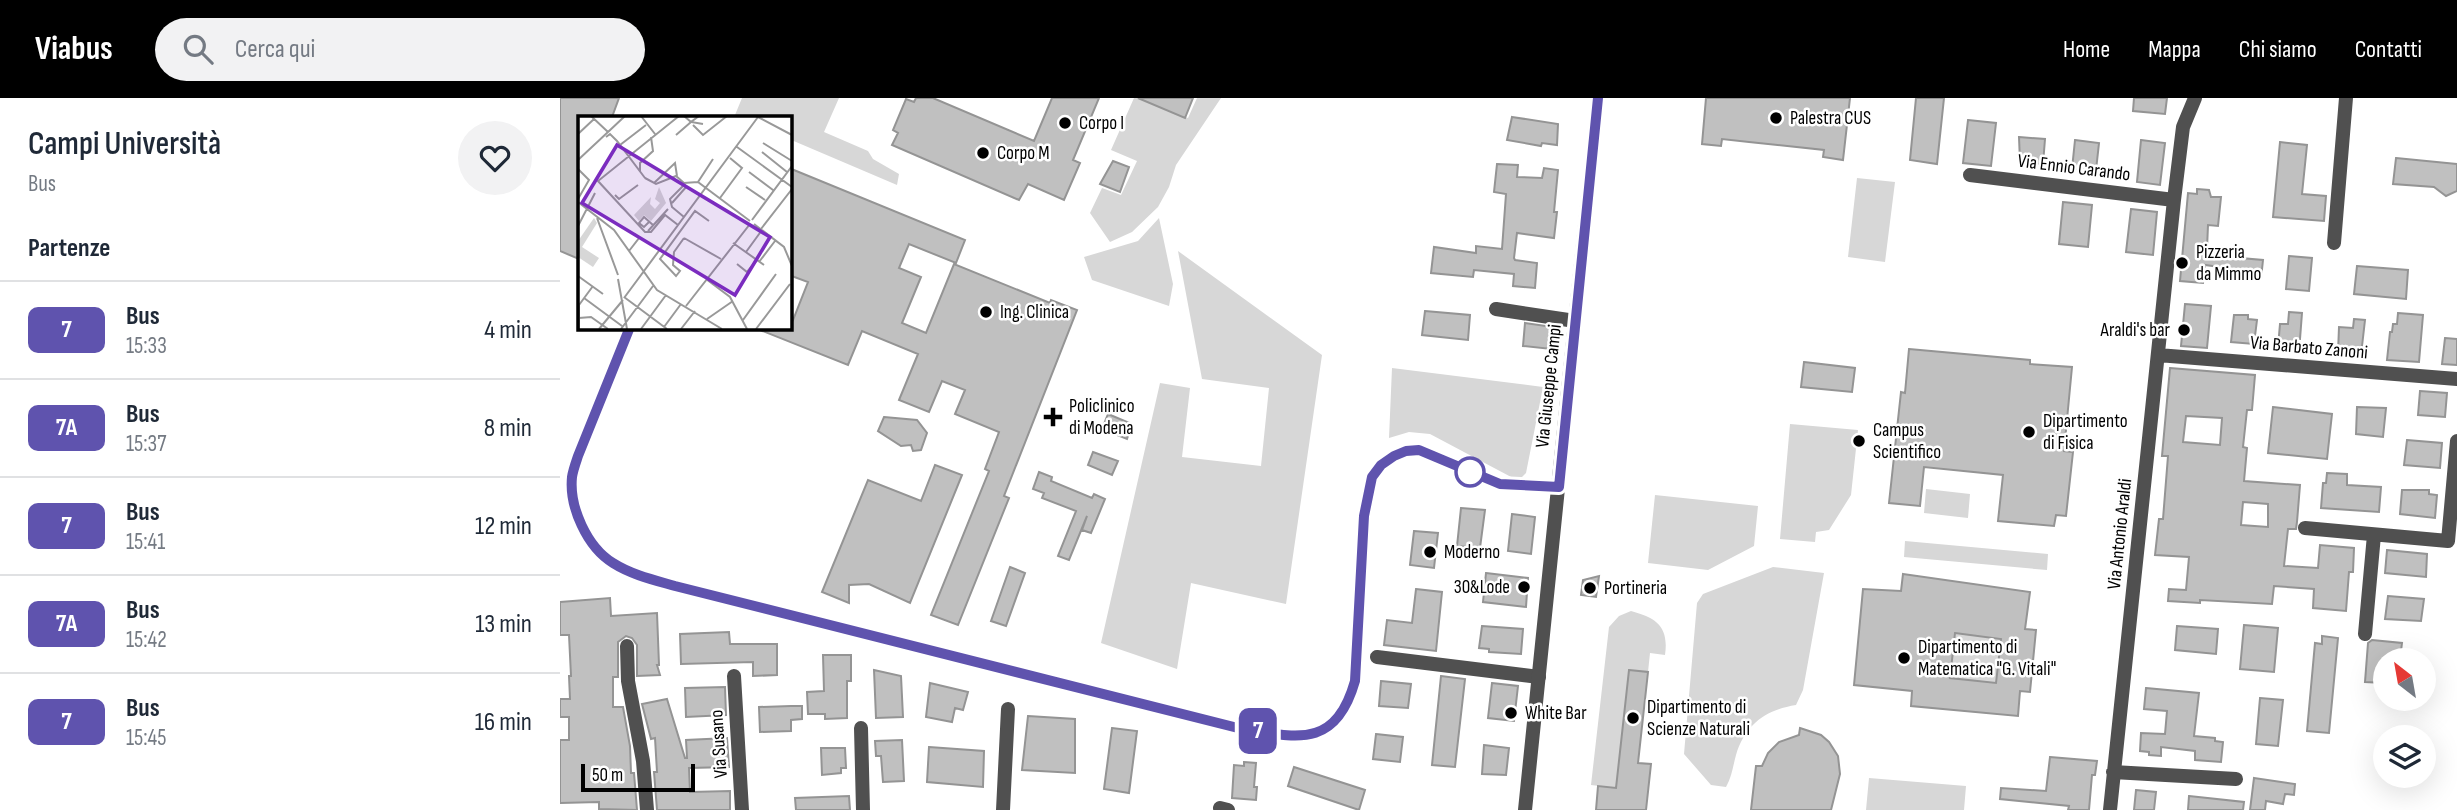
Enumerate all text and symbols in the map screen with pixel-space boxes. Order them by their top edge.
search box [155,18,645,81]
text: Viabus [35,29,113,69]
icon: search [179,30,217,68]
text: Cerca qui [235,34,315,65]
text: Home [2063,35,2110,64]
text: Mappa [2148,35,2201,64]
text: Chi siamo [2239,35,2317,64]
text: Contatti [2355,35,2422,64]
place label: Palestra CUS [1790,107,1871,130]
marker: Palestra CUS [1768,110,1784,126]
place label: Corpo I [1079,112,1124,135]
marker: Corpo I [1057,115,1073,131]
inset map [578,116,791,329]
button: heart [458,121,532,195]
text: Campi Università [28,124,221,164]
place label: Corpo M [997,142,1049,165]
marker: Corpo M [975,145,991,161]
street label: Via Ennio Carando [2016,150,2132,186]
text: Bus [28,170,56,198]
text: Partenze [28,233,110,264]
place label: Pizzeria da Mimmo [2196,241,2261,286]
marker: Pizzeria da Mimmo [2174,255,2190,271]
text: Bus [126,301,160,332]
place label: Ing. Clinica [1000,301,1069,324]
marker: Ing. Clinica [978,304,994,320]
text: 7 [61,315,72,344]
text: 4 min [484,315,532,346]
place label: Araldi's bar [2100,319,2171,342]
marker: Araldi's bar [2176,322,2192,338]
street label: Via Giuseppe Campi [1531,323,1567,449]
street label: Via Barbato Zanoni [2249,331,2369,365]
text: 15:33 [126,332,167,360]
place label: Policlinico di Modena [1069,395,1135,440]
text: Bus [126,399,160,430]
marker: Policlinico di Modena [1043,407,1063,427]
place label: Dipartimento di Fisica [2043,410,2128,455]
text: 7A [56,413,77,442]
text: 8 min [484,413,532,444]
place label: Campus Scientifico [1873,419,1941,464]
marker: Dipartimento di Fisica [2021,424,2037,440]
text: 15:37 [126,430,166,458]
marker: Campus Scientifico [1851,433,1867,449]
unlabelled marker [1455,457,1485,487]
street label: Via Antonio Araldi [2103,477,2137,591]
text: Bus [126,497,160,528]
text: 7 [61,511,72,540]
text: 12 min [475,511,532,542]
text: 15:41 [126,528,165,556]
place label: Moderno [1444,541,1500,564]
marker: Moderno [1422,544,1438,560]
place label: 30&Lode [1454,576,1510,599]
place label: Portineria [1604,577,1667,600]
marker: 30&Lode [1516,579,1532,595]
marker: Portineria [1582,580,1598,596]
text: Bus [126,595,160,626]
text: 7A [56,609,77,638]
text: 13 min [475,609,532,640]
text: 15:42 [126,626,167,654]
place label: Dipartimento di Matematica "G. Vitali" [1918,636,2056,681]
north arrow [2373,648,2436,710]
map controls [2373,648,2436,788]
marker: Dipartimento di Matematica "G. Vitali" [1896,650,1912,666]
text: Bus [126,693,160,724]
place label: Dipartimento di Scienze Naturali [1647,696,1750,741]
place label: White Bar [1525,702,1587,725]
marker: White Bar [1503,705,1519,721]
text: 7 [61,707,72,736]
text: 16 min [475,707,532,738]
line badge: 7 [1235,708,1281,754]
street label: Via Susano [705,709,733,779]
marker: Dipartimento di Scienze Naturali [1625,710,1641,726]
text: 7 [1253,716,1263,745]
text: 15:45 [126,724,167,752]
button: layers [2373,725,2436,788]
scale bar [581,761,695,793]
text: 50 m [592,764,623,787]

